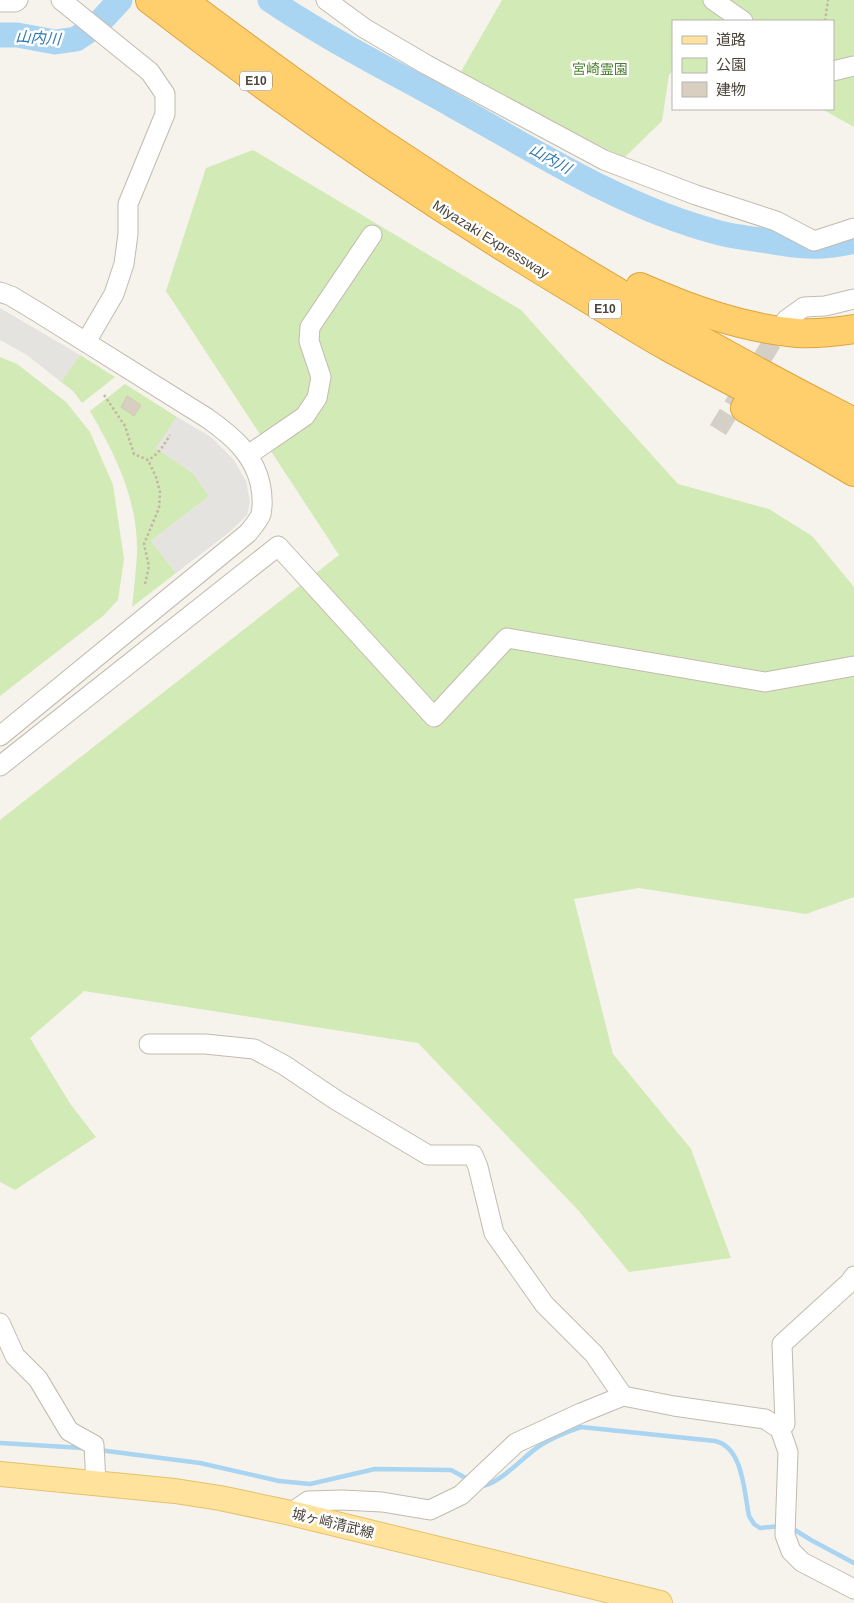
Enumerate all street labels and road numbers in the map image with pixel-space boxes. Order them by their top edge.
road number: E10 [240,72,272,90]
street label: Miyazaki Expressway [430,197,552,281]
road number: E10 [589,300,621,318]
street label: 城ヶ崎清武線 [290,1505,376,1541]

